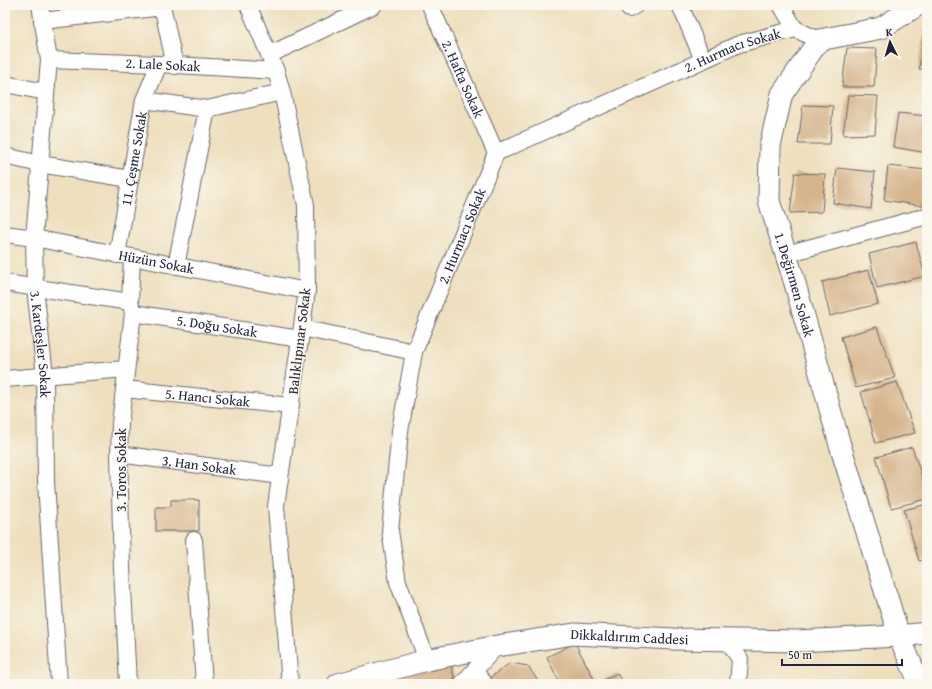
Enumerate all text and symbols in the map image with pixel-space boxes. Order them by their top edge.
north arrow [870,22,910,62]
street label: 2. Hurmacı Sokak [681,23,784,77]
text: K [885,24,893,40]
street label: 2. Hafta Sokak [437,37,489,122]
street label: 2. Lale Sokak [125,53,202,77]
street label: 11. Çeşme Sokak [116,109,152,207]
street label: 2. Hurmacı Sokak [433,184,491,287]
street label: 1. Değirmen Sokak [769,229,820,340]
street label: Hüzün Sokak [117,245,197,279]
street label: Balıklıpınar Sokak [283,286,316,395]
street label: 3. Kardeşler Sokak [25,290,55,399]
street label: 5. Doğu Sokak [175,310,260,342]
street label: 5. Hancı Sokak [164,383,252,412]
street label: 3. Toros Sokak [111,427,131,512]
street label: 3. Han Sokak [161,450,239,480]
street label: Dikkaldırım Caddesi [570,624,689,649]
scale bar [782,641,902,667]
text: 50 m [788,646,812,663]

